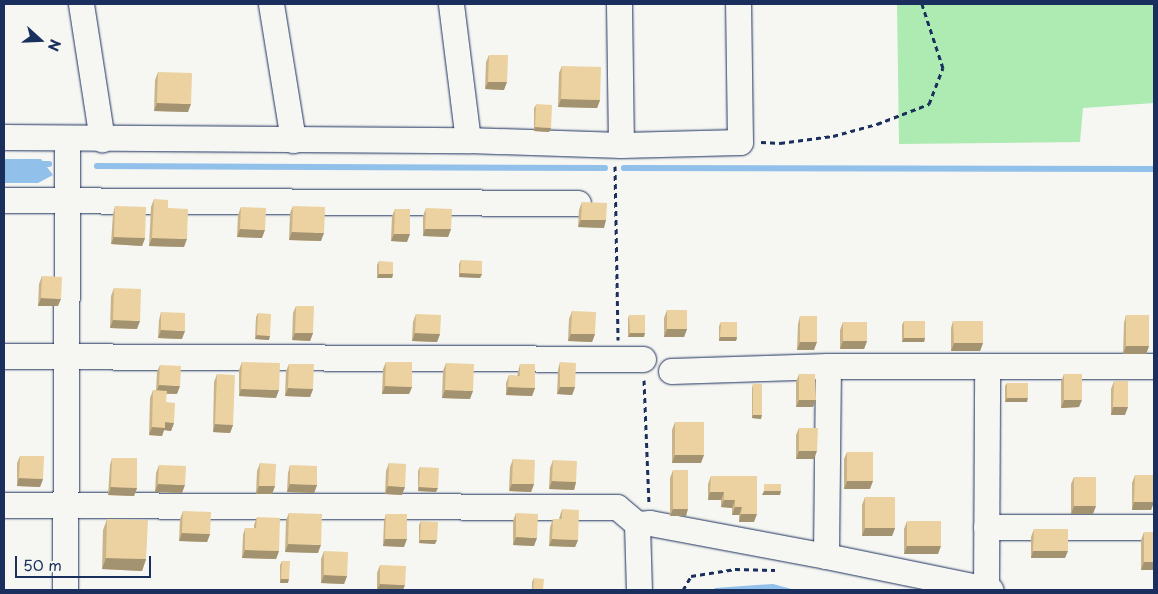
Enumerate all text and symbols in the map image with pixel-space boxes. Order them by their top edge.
north arrow [15,15,65,65]
text: N [43,36,66,54]
scale bar [18,546,154,578]
text: 50 m [23,553,62,576]

